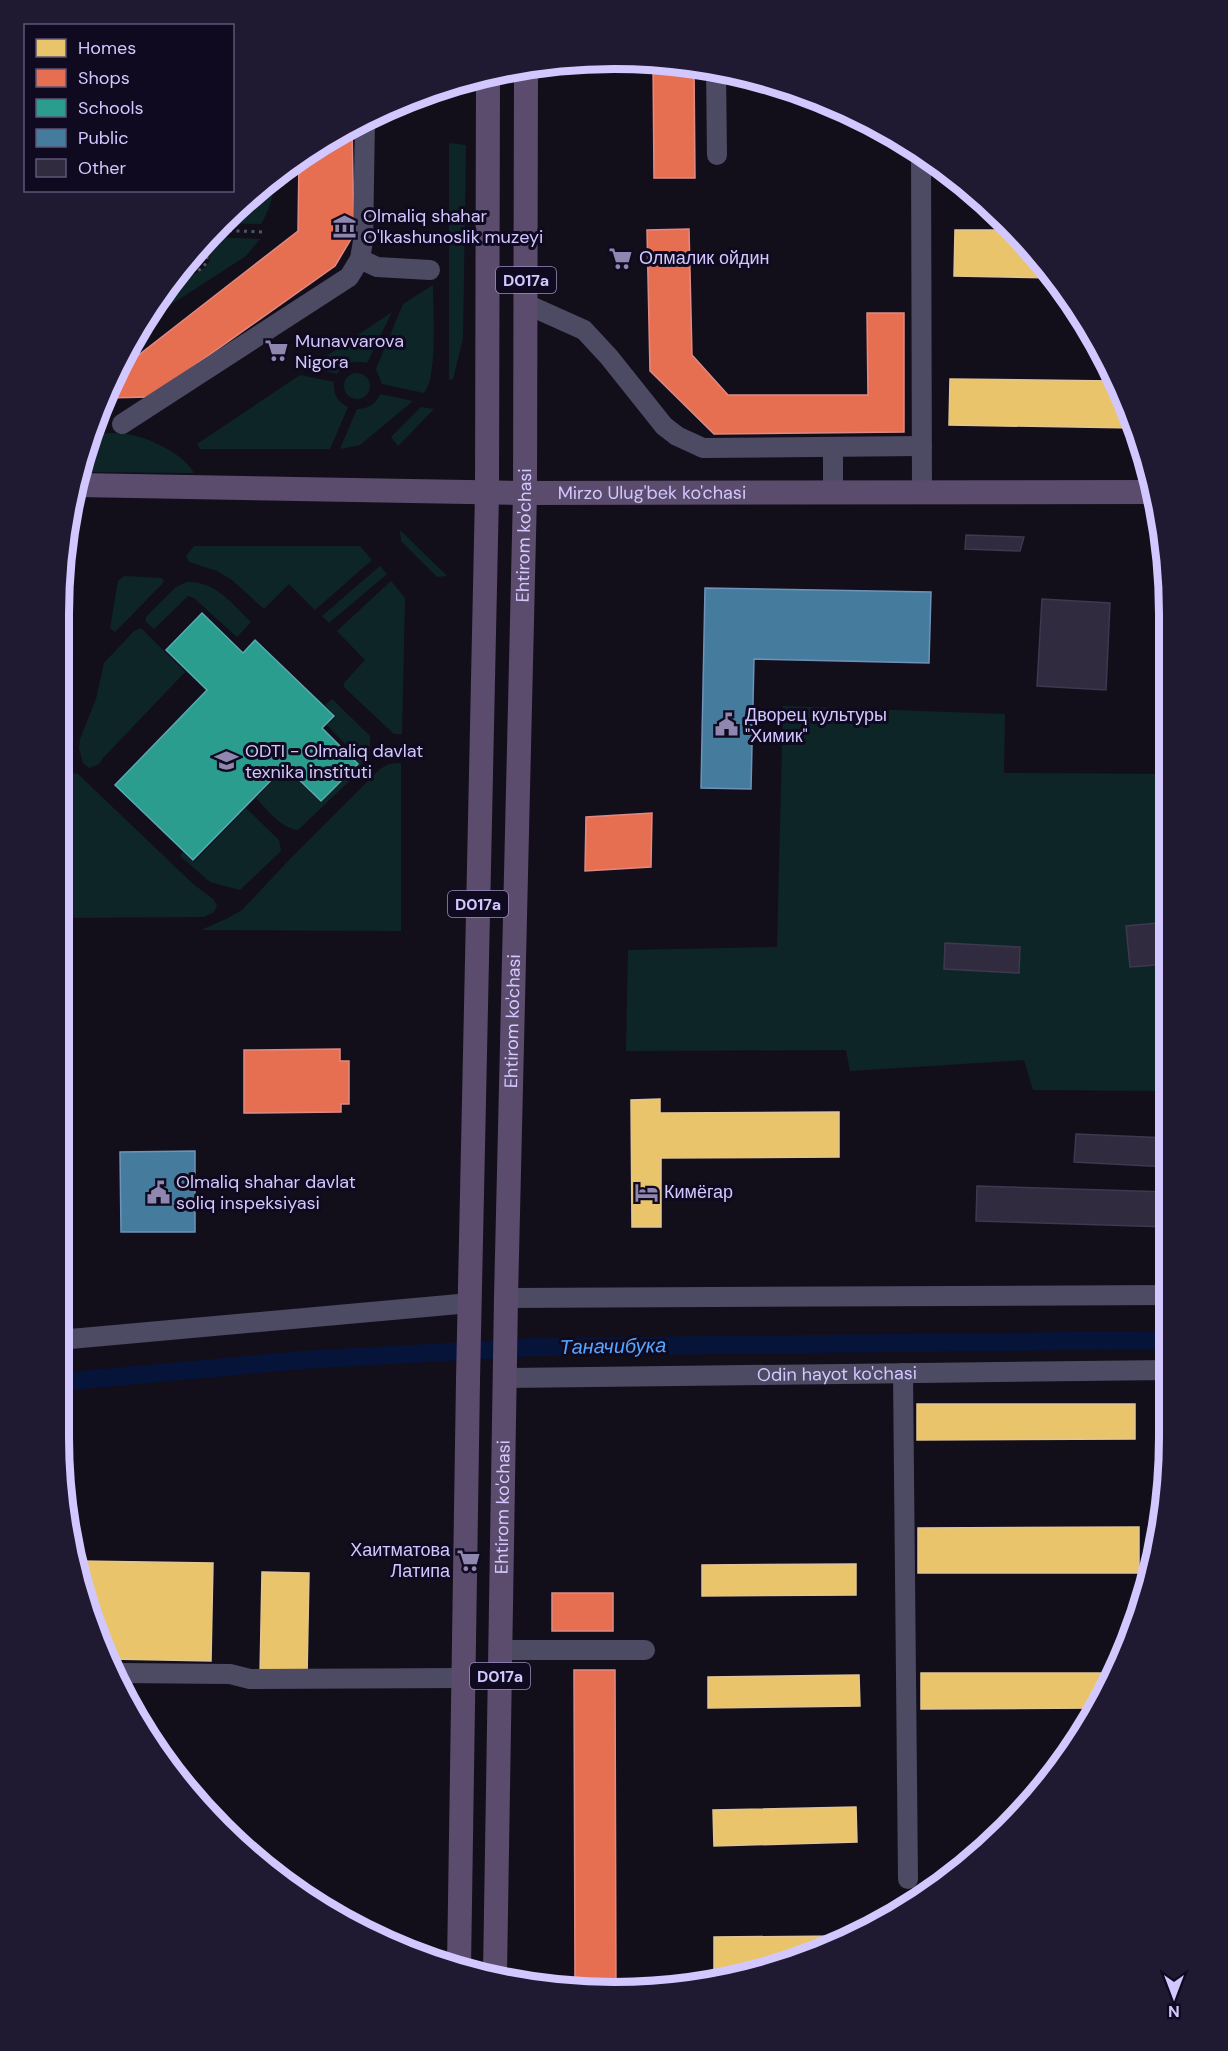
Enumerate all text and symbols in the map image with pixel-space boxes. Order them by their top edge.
legend [24,24,234,192]
text: Homes [78,36,136,60]
text: Shops [78,66,130,90]
text: Schools [78,96,143,120]
text: Public [78,126,129,150]
text: Other [78,156,127,180]
place label: Olmaliq shahar O'lkashunoslik muzeyi [363,204,543,249]
museum icon: Olmaliq shahar O'lkashunoslik muzeyi [332,213,358,239]
supermarket icon: Олмалик ойдин [608,245,634,271]
place label: Олмалик ойдин [639,246,769,270]
road number: D017a [496,267,556,293]
place label: Munavvarova Nigora [295,329,404,374]
supermarket icon: Munavvarova Nigora [264,338,290,364]
street label: Ehtirom ko'chasi [510,468,537,603]
street label: Mirzo Ulug'bek ko'chasi [558,481,746,505]
place label: Дворец культуры "Химик" [745,703,887,748]
public building icon: Дворец культуры "Химик" [714,712,740,738]
place label: ODTI - Olmaliq davlat texnika instituti [245,739,423,784]
school or university icon: ODTI - Olmaliq davlat texnika instituti [214,748,240,774]
road number: D017a [448,891,508,917]
street label: Ehtirom ko'chasi [499,954,526,1088]
place label: Olmaliq shahar davlat soliq inspeksiyasi [176,1170,356,1215]
public building icon: Olmaliq shahar davlat soliq inspeksiyasi [145,1179,171,1205]
hotel icon: Кимёгар [633,1179,659,1205]
place label: Кимёгар [664,1180,733,1204]
water label: Таначибука [560,1332,666,1360]
street label: Odin hayot ko'chasi [757,1361,917,1387]
street label: Ehtirom ko'chasi [490,1440,516,1574]
place label: Хаитматова Латипа [350,1538,451,1583]
supermarket icon: Хаитматова Латипа [455,1547,481,1573]
road number: D017a [470,1663,530,1689]
north arrow [1144,1967,1204,2027]
text: N [1168,2001,1180,2022]

